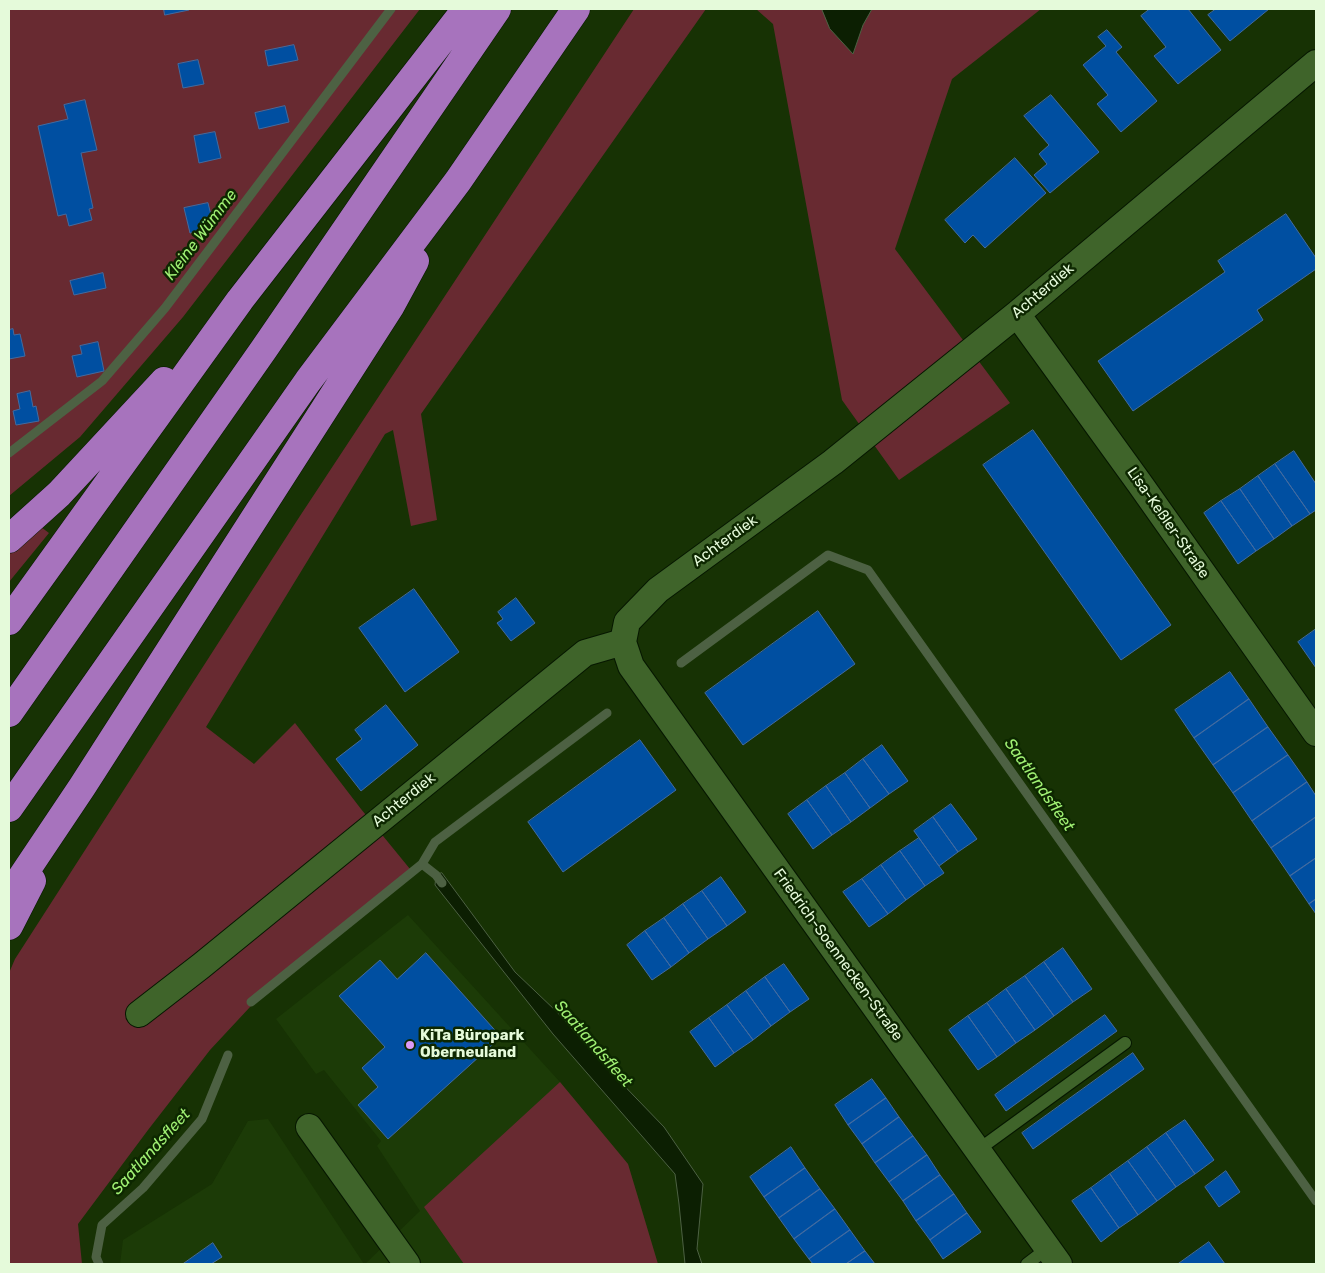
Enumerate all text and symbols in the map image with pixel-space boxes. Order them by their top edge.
water label: Kleine Wümme [161,186,241,284]
street label: Achterdiek [1008,260,1078,322]
street label: Lisa-Keßler-Straße [1123,464,1213,582]
street label: Achterdiek [689,511,761,571]
water label: Saatlandsfleet [1000,735,1078,835]
street label: Achterdiek [369,769,439,831]
street label: Friedrich-Soennecken-Straße [769,865,907,1045]
water label: Saatlandsfleet [550,997,636,1091]
place label: KiTa Büropark Oberneuland [420,1027,524,1062]
marker: KiTa Büropark Oberneuland [404,1039,416,1051]
water label: Saatlandsfleet [107,1105,195,1199]

